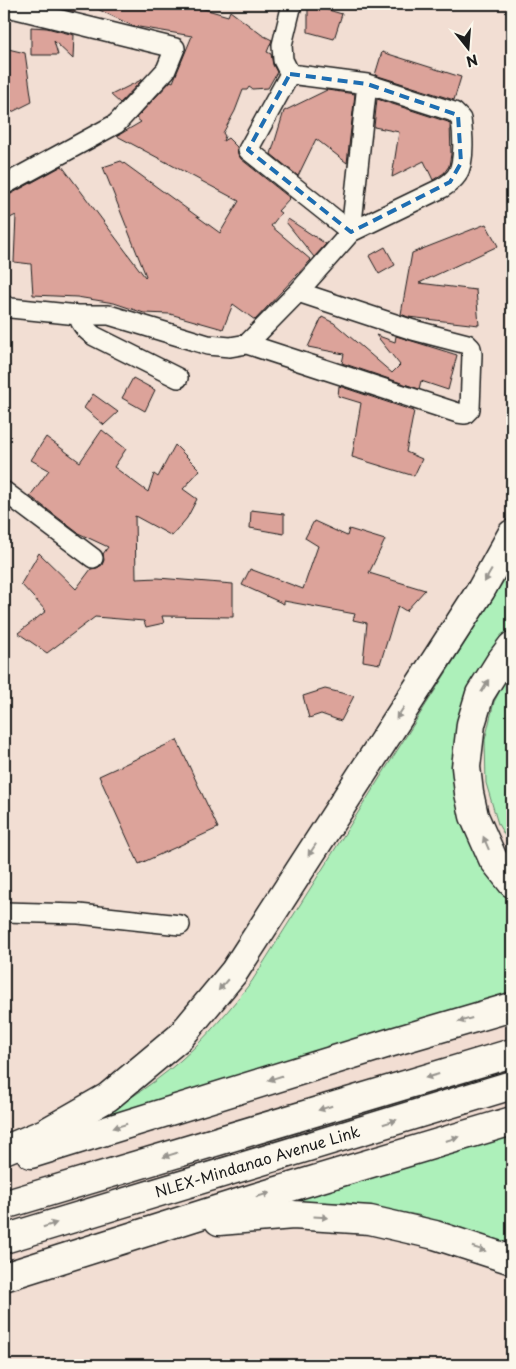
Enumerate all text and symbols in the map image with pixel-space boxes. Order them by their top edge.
north arrow [444,22,494,72]
text: N [464,49,480,73]
one-way arrow [484,569,492,584]
one-way arrow [481,680,490,693]
one-way arrow [395,706,405,720]
one-way arrow [481,836,489,850]
one-way arrow [307,843,317,856]
one-way arrow [217,979,229,991]
one-way arrow [458,1017,473,1025]
one-way arrow [424,1073,439,1081]
one-way arrow [268,1075,283,1082]
one-way arrow [318,1105,333,1113]
one-way arrow [383,1117,398,1125]
street label: NLEX-Mindanao Avenue Link [152,1119,363,1203]
one-way arrow [113,1123,128,1131]
one-way arrow [445,1134,460,1142]
one-way arrow [162,1152,177,1160]
one-way arrow [256,1191,271,1199]
one-way arrow [313,1214,329,1222]
one-way arrow [43,1220,58,1228]
one-way arrow [472,1245,487,1253]

